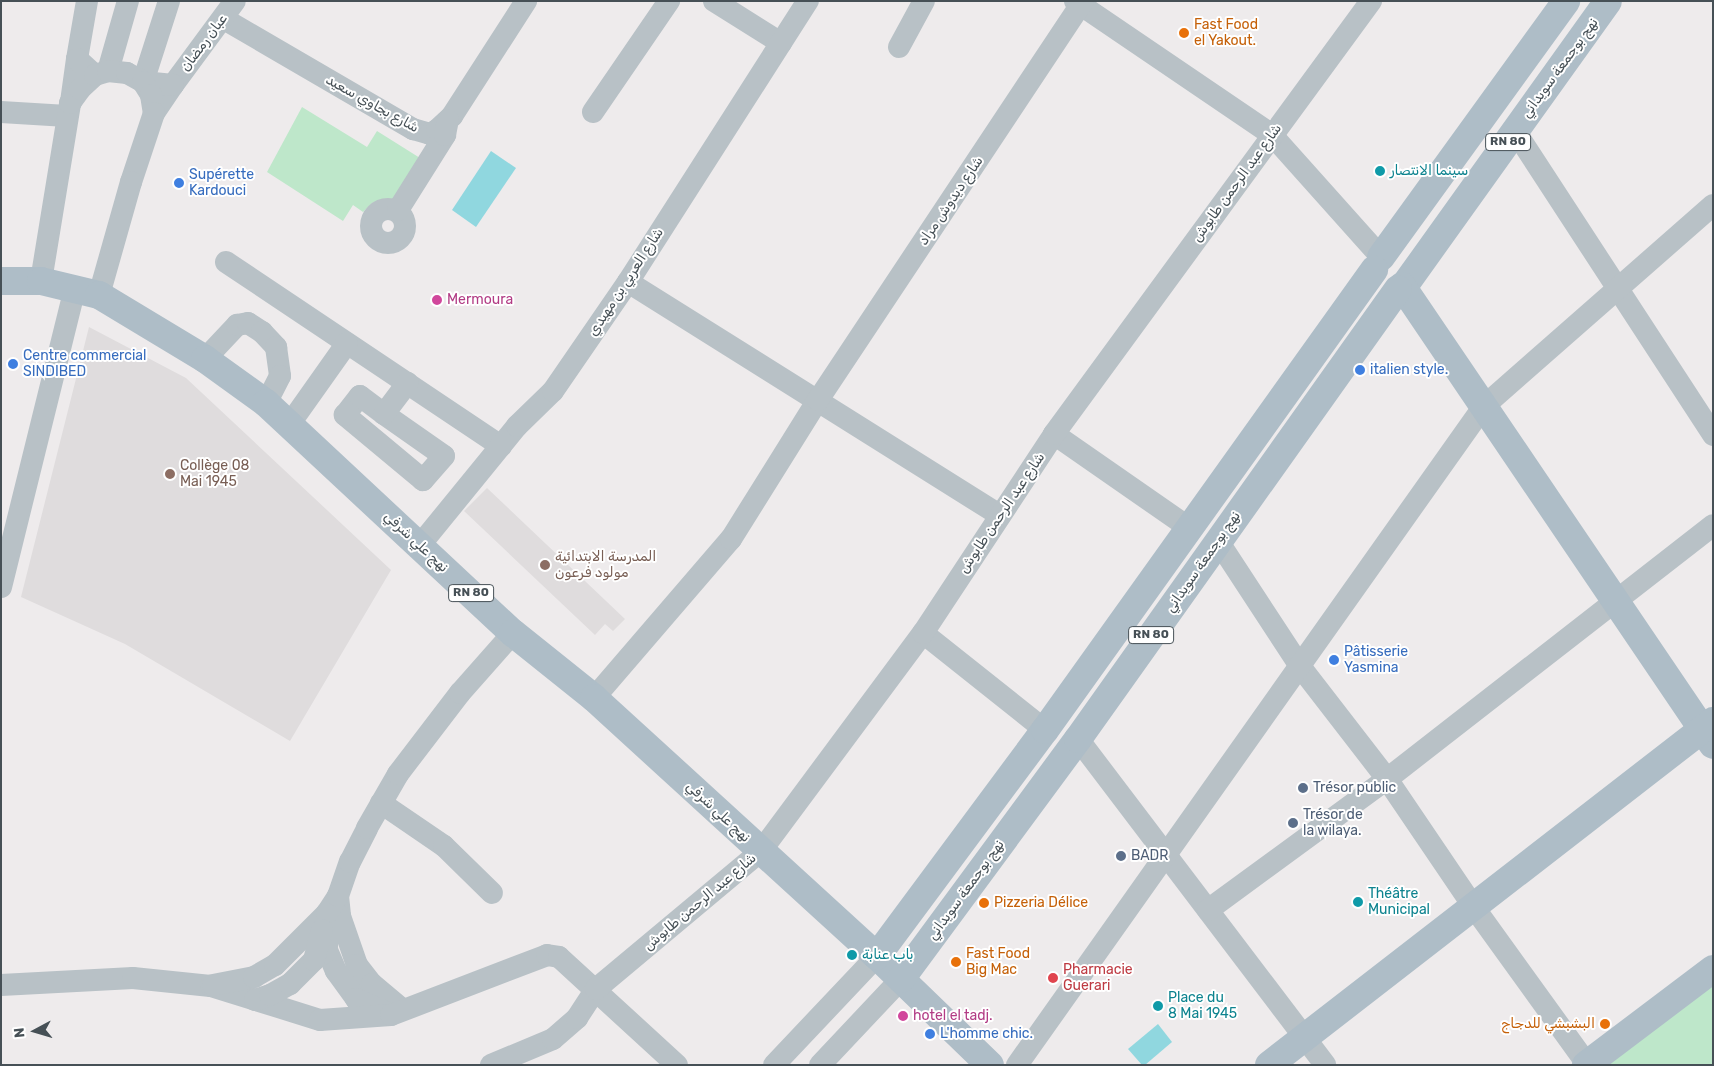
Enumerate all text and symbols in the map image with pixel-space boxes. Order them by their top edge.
street label: عبان رمضان [177,11,231,75]
street label: نهج بوجمعة سويداني [1518,15,1602,121]
place label: Fast Food el Yakout. [1194,17,1258,49]
marker: Fast Food el Yakout. [1178,27,1190,39]
street label: شارع بجاوي سعيد [322,71,422,137]
street label: شارع عبد الرحمن طابوش [1188,121,1286,245]
road number: RN 80 [1484,132,1532,152]
street label: شارع ديدوش مراد [915,153,987,249]
place label: سينما الانتصار [1390,163,1468,179]
marker: سينما الانتصار [1374,165,1386,177]
place label: Supérette Kardouci [189,167,254,200]
marker: Supérette Kardouci [173,177,185,189]
street label: شارع العربي بن مهيدي [585,225,667,339]
place label: Mermoura [447,292,513,308]
marker: Mermoura [431,294,443,306]
place label: Centre commercial SINDIBED [23,348,146,381]
marker: Centre commercial SINDIBED [7,358,19,370]
place label: italien style. [1370,362,1448,378]
marker: italien style. [1354,364,1366,376]
street label: شارع عبد الرحمن طابوش [955,449,1049,577]
place label: Collège 08 Mai 1945 [180,458,249,491]
marker: Collège 08 Mai 1945 [164,468,176,480]
street label: نهج علي شرفي [380,508,452,576]
street label: نهج بوجمعة سويداني [1162,508,1244,616]
place label: المدرسة الابتدائية مولود فرعون [555,549,656,582]
marker: المدرسة الابتدائية مولود فرعون [539,559,551,571]
road number: RN 80 [447,584,495,602]
road number: RN 80 [1127,626,1175,644]
place label: Pâtisserie Yasmina [1344,644,1408,676]
marker: Pâtisserie Yasmina [1328,654,1340,666]
street label: نهج علي شرفي [682,778,754,846]
place label: Trésor public [1313,780,1397,796]
marker: Trésor public [1297,782,1309,794]
place label: Trésor de la wilaya. [1303,807,1363,840]
marker: Trésor de la wilaya. [1287,817,1299,829]
street label: نهج بوجمعة سويداني [924,837,1008,943]
place label: BADR [1131,848,1168,864]
street label: شارع عبد الرحمن طابوش [640,850,760,954]
marker: BADR [1115,850,1127,862]
place label: Théâtre Municipal [1368,886,1430,919]
place label: Pizzeria Délice [994,895,1088,911]
marker: Théâtre Municipal [1352,896,1364,908]
marker: Pizzeria Délice [978,897,990,909]
place label: Fast Food Big Mac [966,946,1030,979]
place label: باب عنابة [862,947,913,963]
marker: باب عنابة [846,949,858,961]
marker: Fast Food Big Mac [950,956,962,968]
place label: Pharmacie Guerari [1063,962,1133,994]
marker: Pharmacie Guerari [1047,972,1059,984]
place label: Place du 8 Mai 1945 [1168,990,1237,1022]
marker: Place du 8 Mai 1945 [1152,1000,1164,1012]
north arrow [10,1006,60,1056]
place label: hotel el tadj. [913,1008,993,1024]
marker: hotel el tadj. [897,1010,909,1022]
place label: البشبشي للدجاج [1501,1016,1595,1032]
marker: البشبشي للدجاج [1599,1018,1611,1030]
place label: L'homme chic. [940,1026,1033,1042]
text: N [11,1027,29,1039]
marker: L'homme chic. [924,1028,936,1040]

